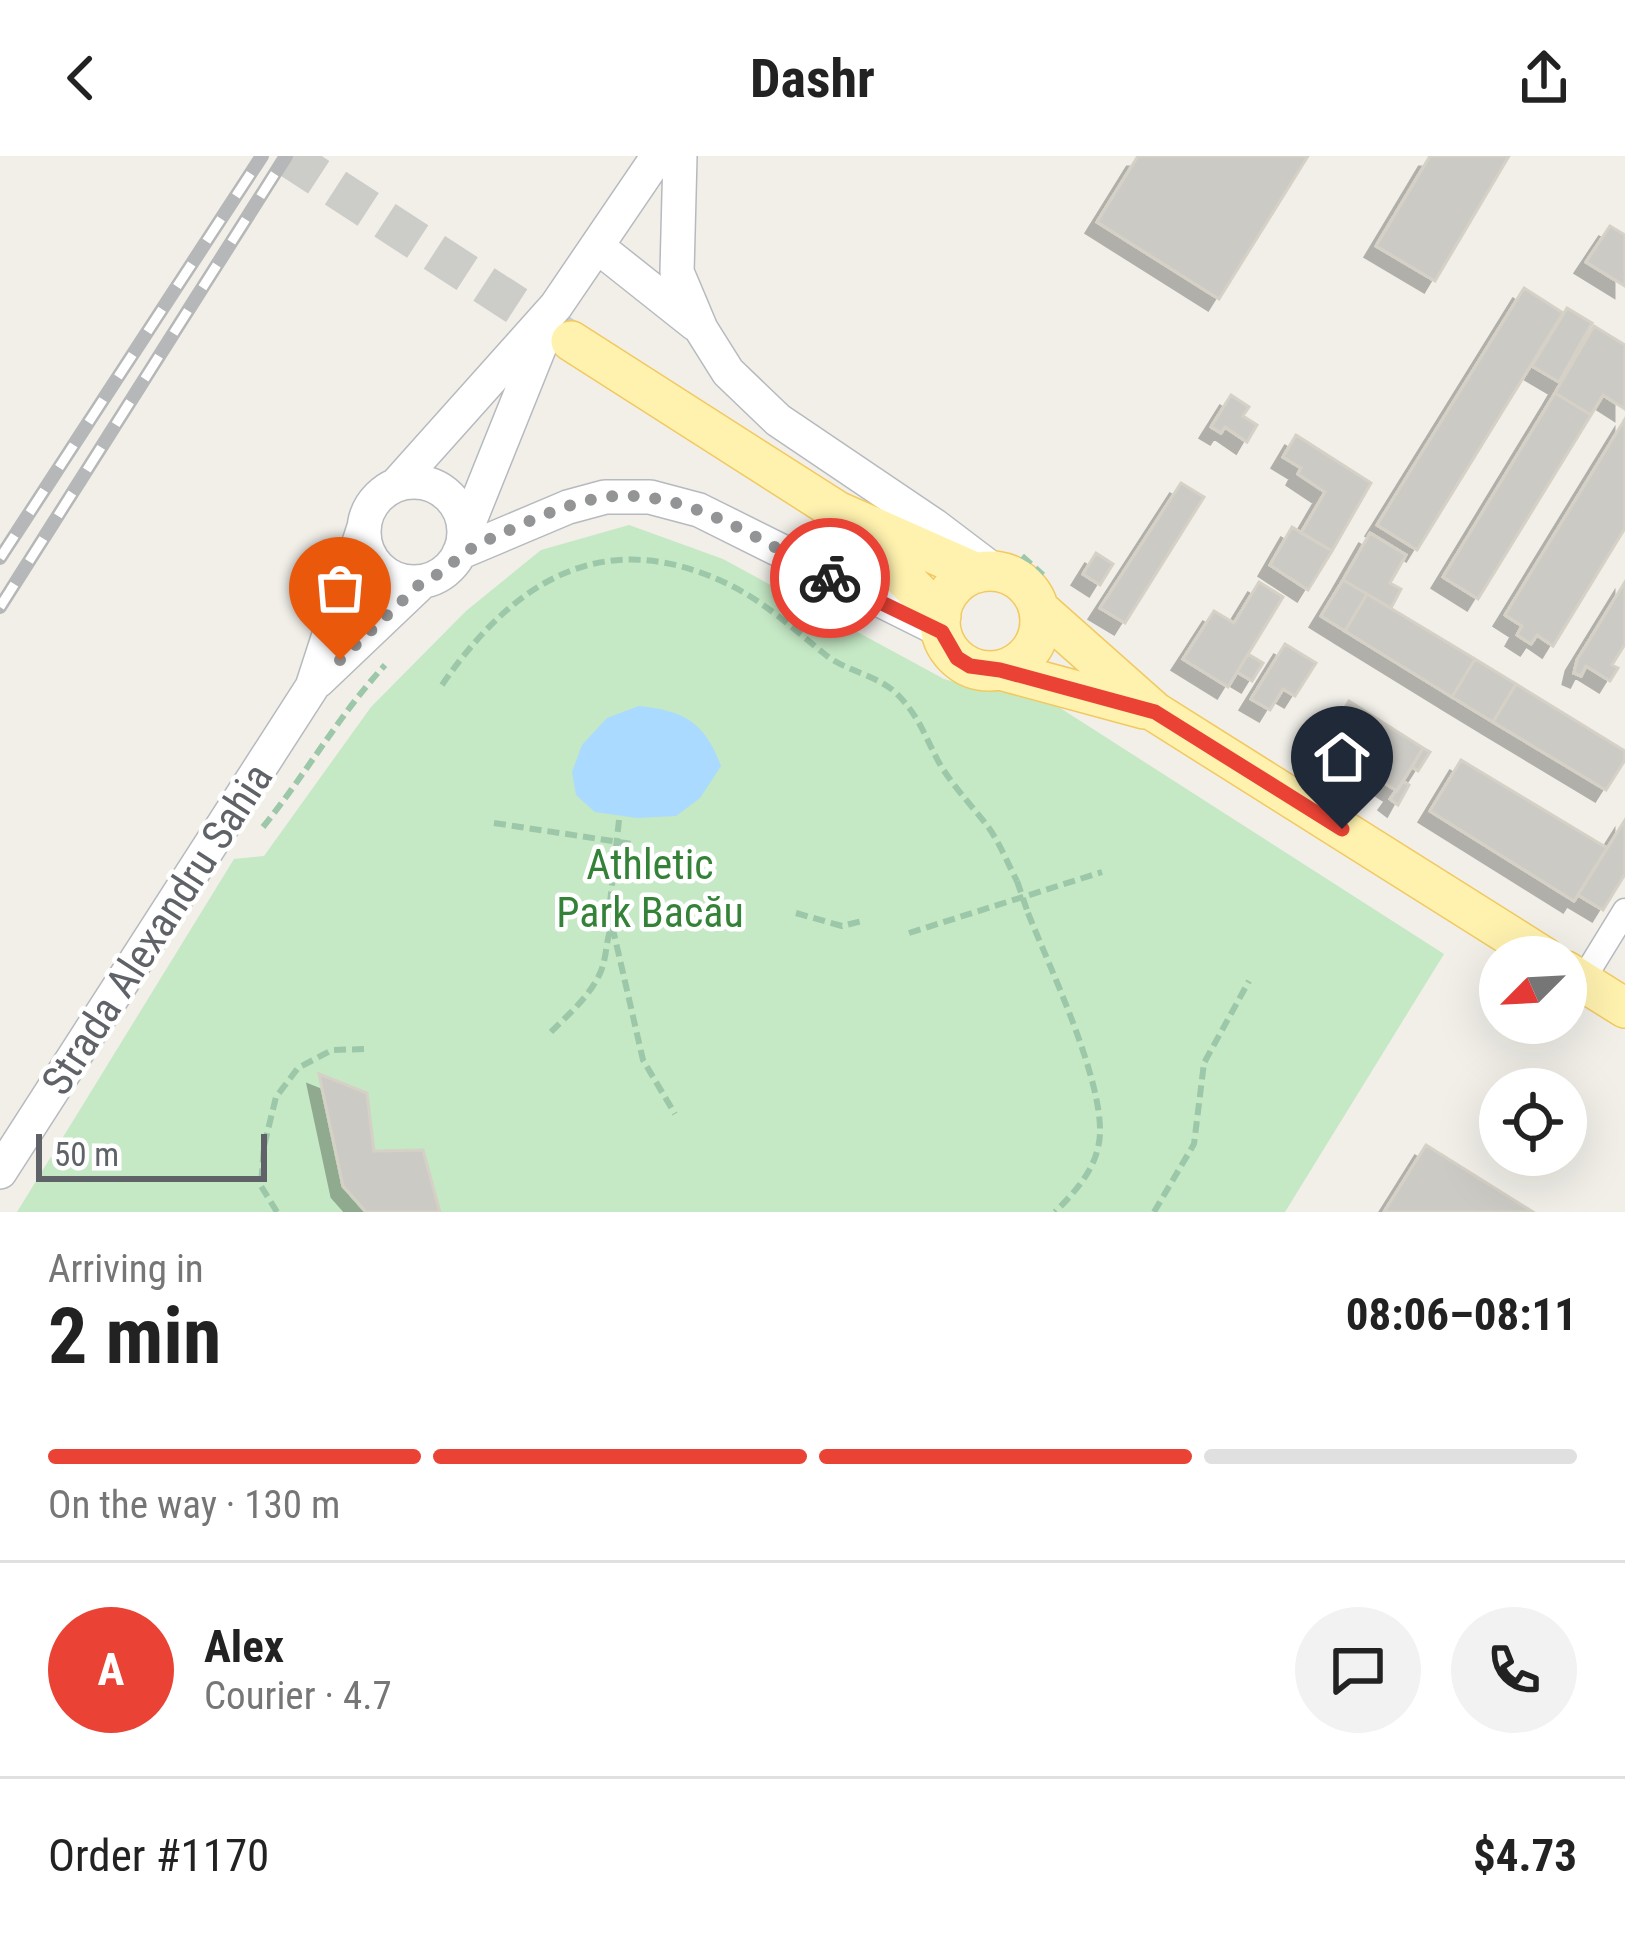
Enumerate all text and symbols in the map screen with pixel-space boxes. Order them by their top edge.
icon: back [48,45,114,111]
icon: share [1511,45,1577,111]
text: Dashr [750,47,875,110]
courier [770,518,890,638]
pin [289,537,391,660]
icon: bike [797,545,863,611]
icon: bag [307,555,373,621]
pin [1291,706,1393,829]
icon: home [1309,724,1375,790]
street label: Strada Alexandru Sahia [32,754,282,1104]
park label: Athletic Park Bacău [556,840,744,937]
north arrow [1479,936,1587,1044]
map controls [1479,936,1587,1176]
button: locate [1479,1068,1587,1176]
scale bar [36,1128,267,1181]
text: 50 m [54,1135,119,1174]
text: Arriving in [48,1246,204,1292]
text: 08:06–08:11 [1346,1288,1577,1341]
text: 2 min [48,1291,221,1382]
text: On the way · 130 m [48,1482,340,1528]
button: chat [1295,1607,1421,1733]
button: phone [1451,1607,1577,1733]
text: Alex [204,1620,284,1673]
text: A [98,1643,124,1696]
text: Courier · 4.7 [204,1673,392,1719]
text: Order #1170 [48,1829,269,1882]
text: $4.73 [1473,1829,1577,1882]

